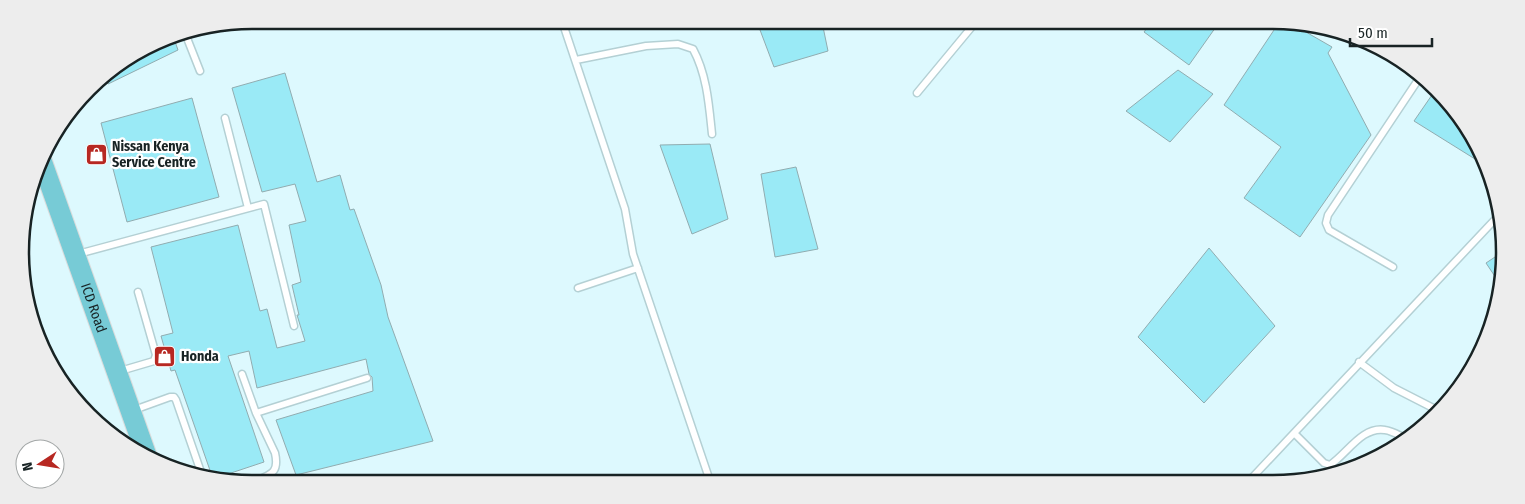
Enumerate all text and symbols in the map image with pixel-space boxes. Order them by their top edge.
scale bar [1350,15,1432,47]
text: 50 m [1358,24,1388,42]
place label: Nissan Kenya Service Centre [112,138,196,171]
shop icon: Nissan Kenya Service Centre [84,142,108,166]
street label: ICD Road [77,281,111,335]
shop icon: Honda [153,344,177,368]
place label: Honda [181,348,219,365]
north arrow [15,439,65,489]
text: N [19,461,37,472]

